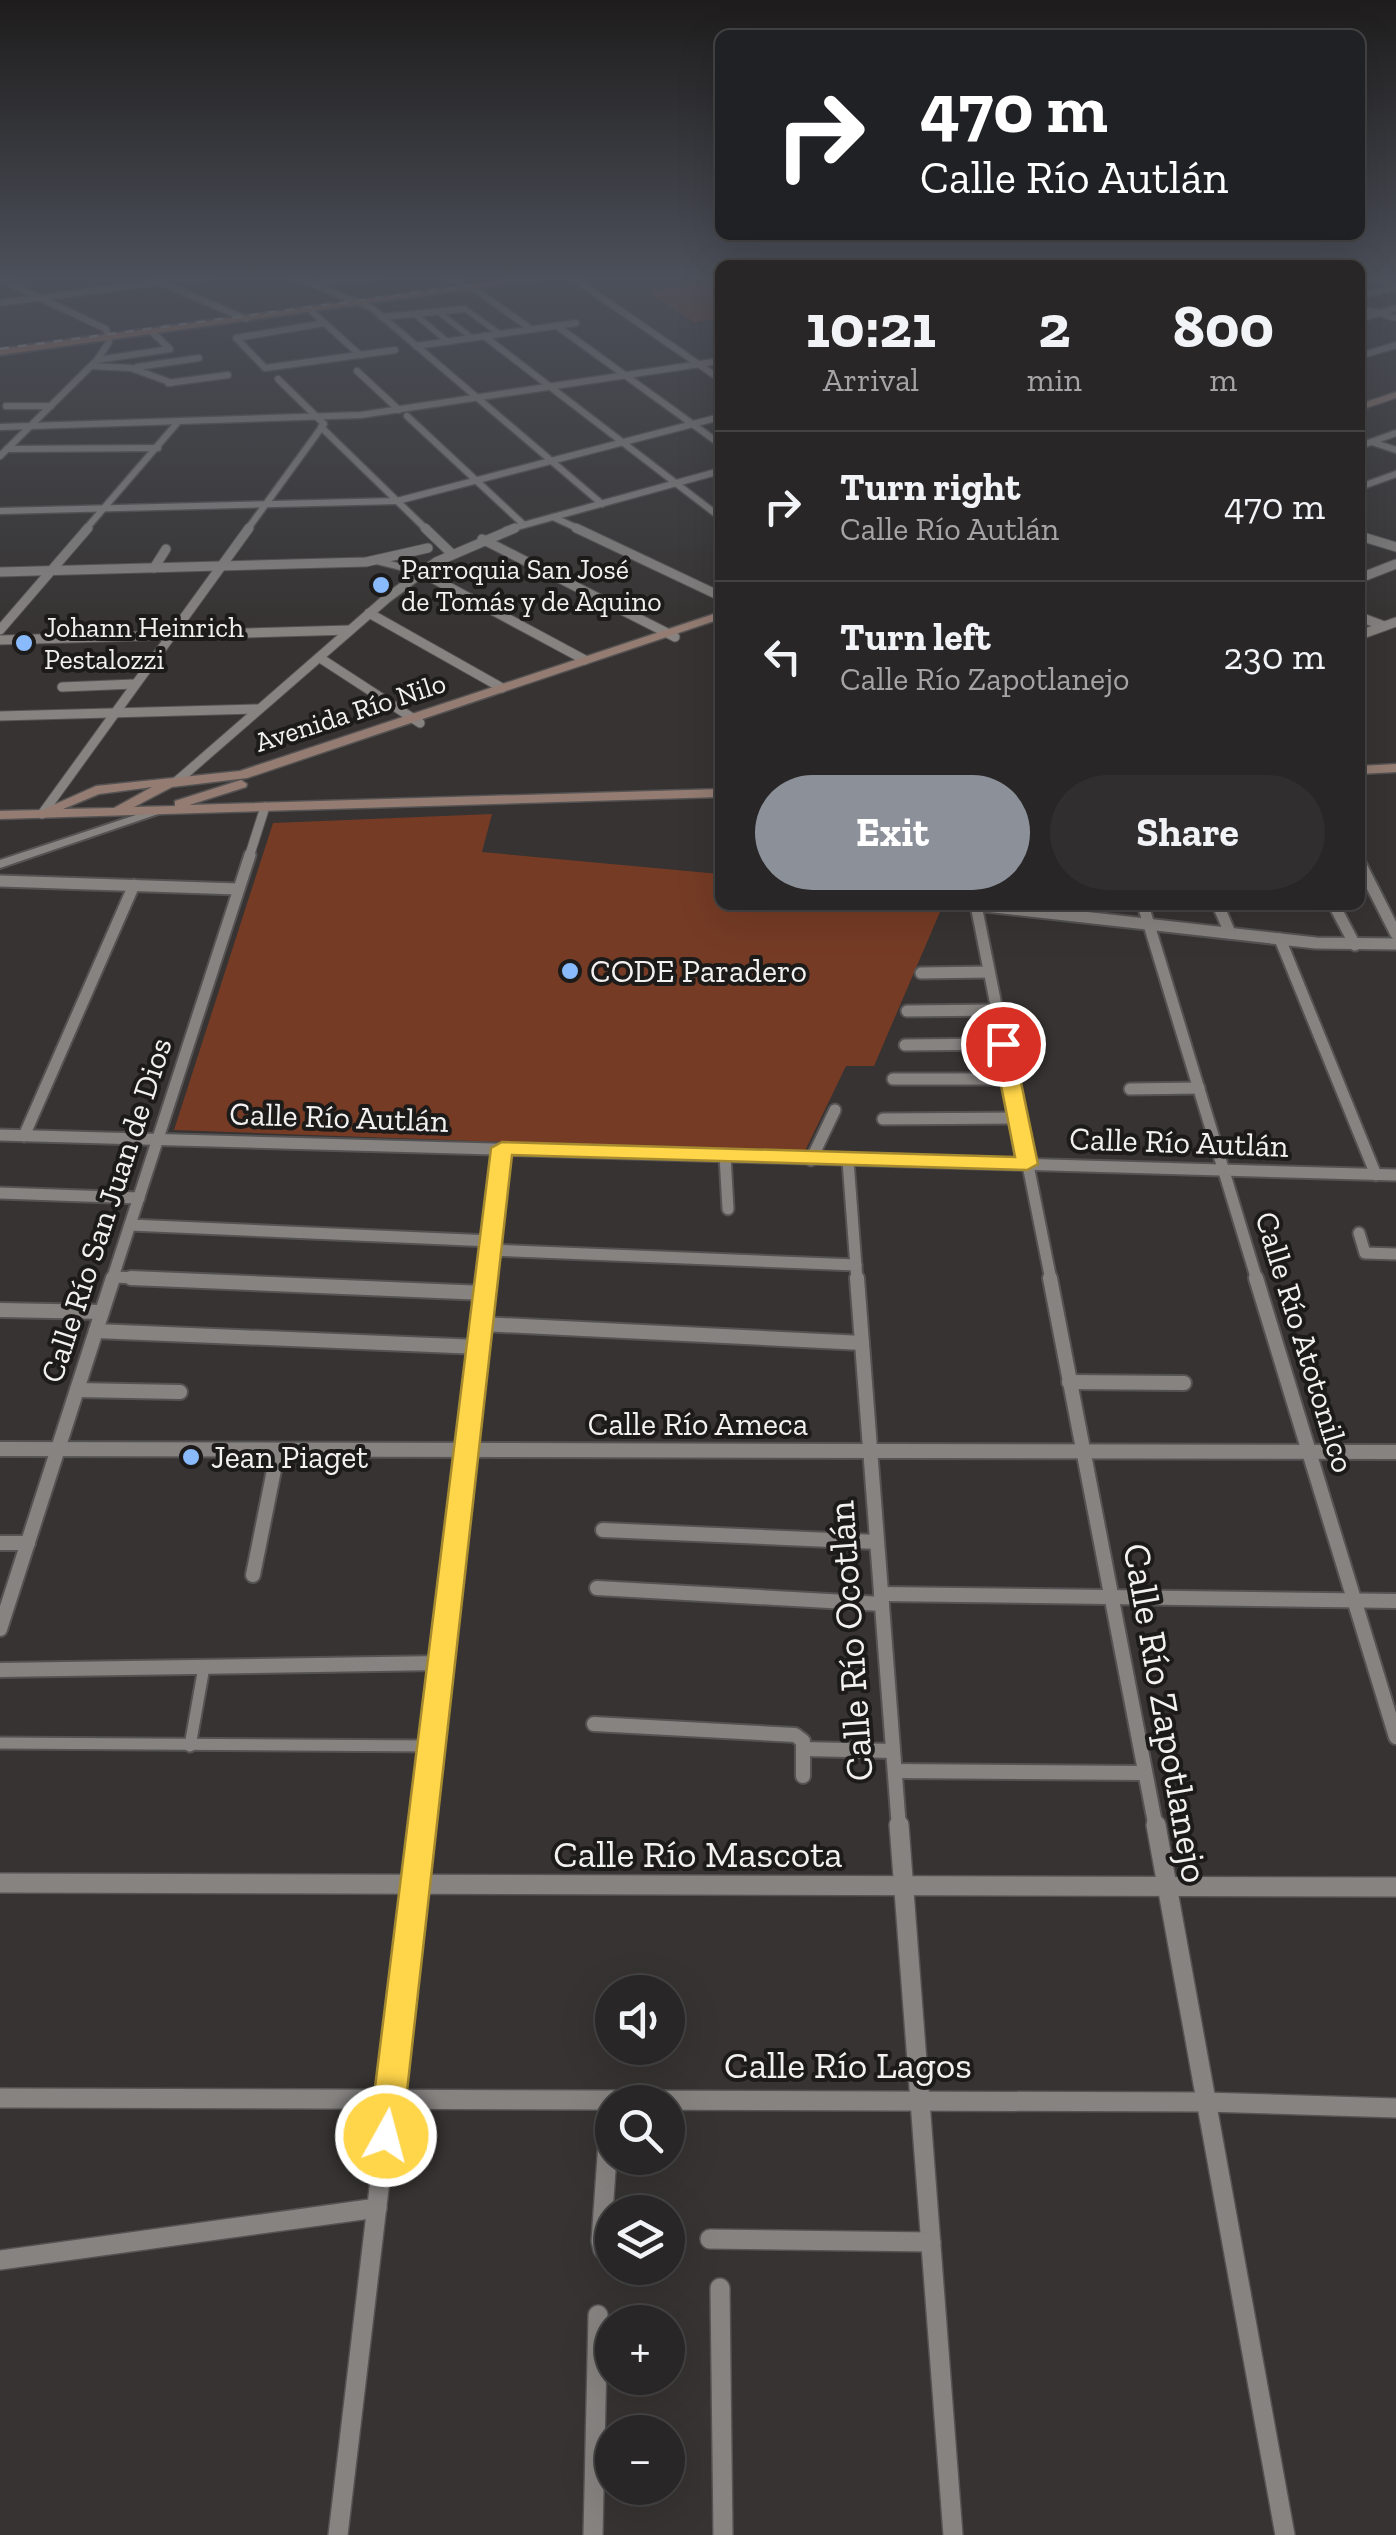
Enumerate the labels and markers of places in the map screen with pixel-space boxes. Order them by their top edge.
place label: Parroquia San José de Tomás y de Aquino [401,553,662,618]
marker: Parroquia San José de Tomás y de Aquino [370,574,392,596]
place label: Johann Heinrich Pestalozzi [44,611,244,676]
marker: Johann Heinrich Pestalozzi [13,632,35,654]
place label: CODE Paradero [590,952,807,990]
marker: CODE Paradero [559,960,581,982]
pin [961,1002,1046,1087]
place label: Jean Piaget [211,1438,368,1476]
marker: Jean Piaget [180,1446,202,1468]

